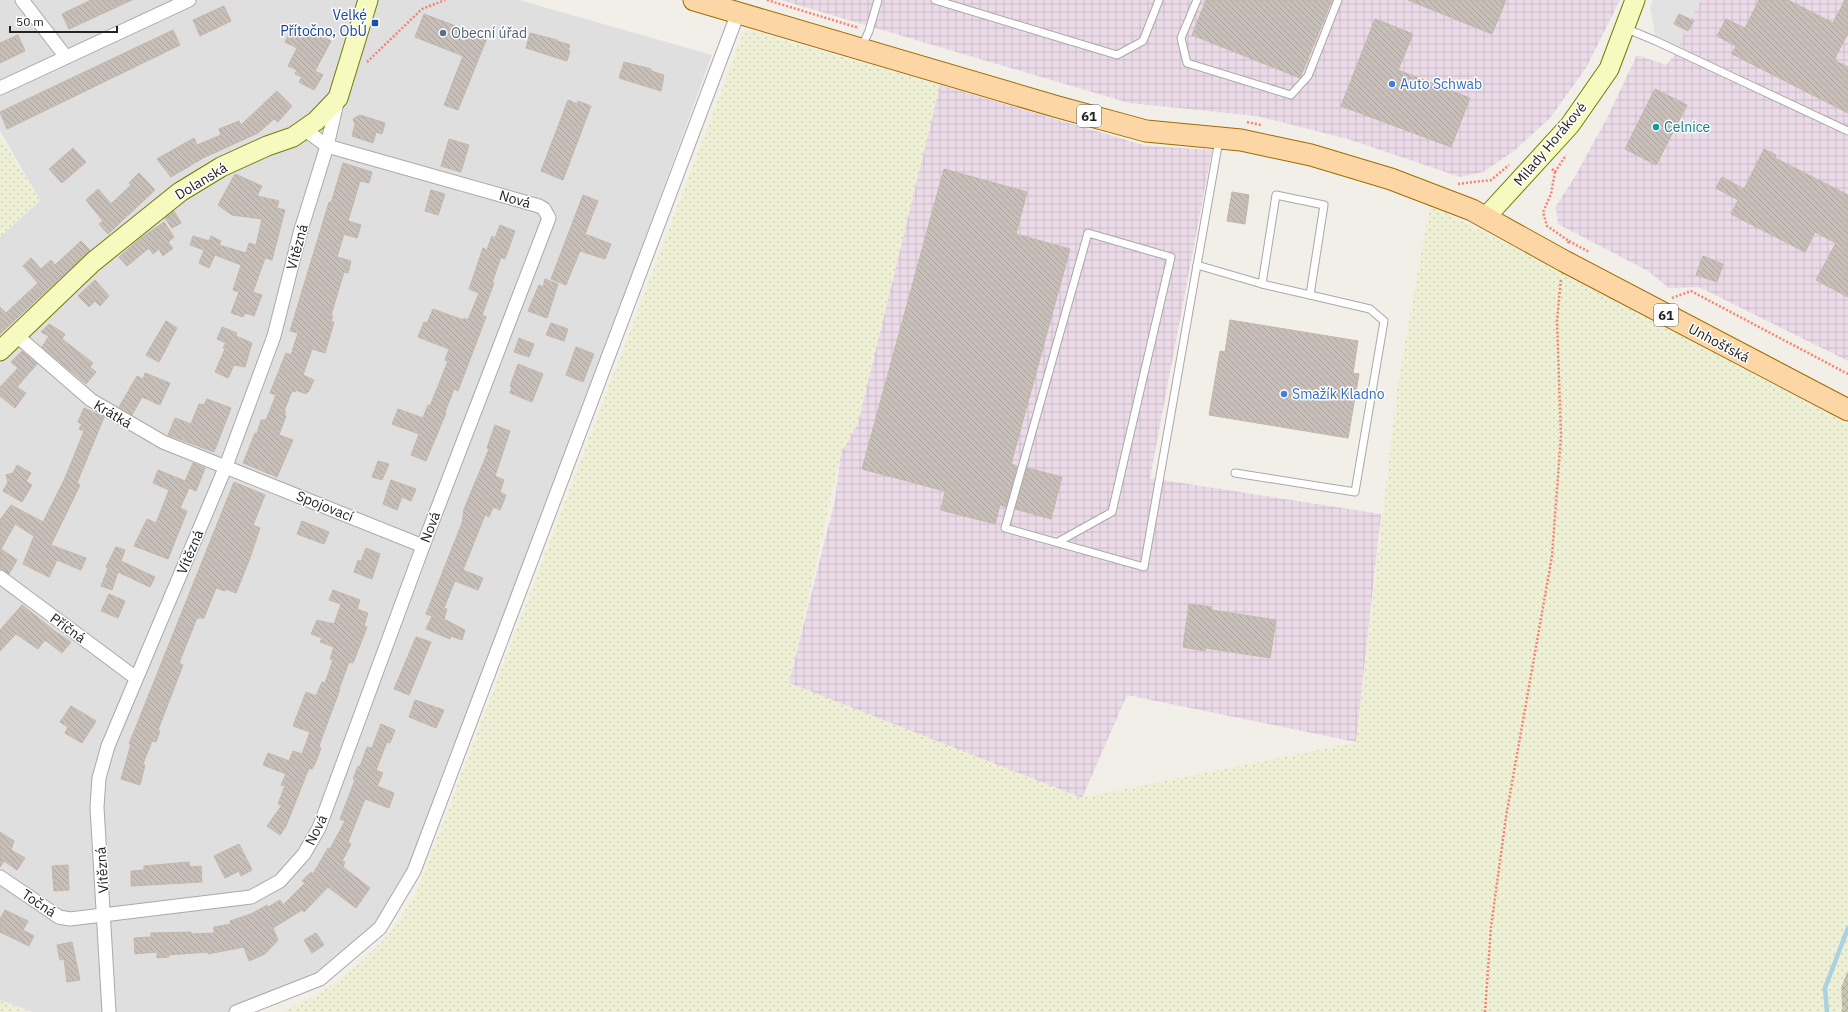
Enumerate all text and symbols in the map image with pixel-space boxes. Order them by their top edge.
place label: Velké Přítočno, ObÚ [280,6,367,40]
scale bar [10,8,117,34]
text: 50 m [16,14,44,29]
marker: Velké Přítočno, ObÚ [370,18,380,28]
place label: Obecní úřad [451,24,527,42]
marker: Obecní úřad [438,28,448,38]
place label: Auto Schwab [1400,75,1482,93]
marker: Auto Schwab [1387,79,1397,89]
street label: Milady Horákové [1510,98,1591,190]
road number: 61 [1077,105,1101,127]
place label: Celnice [1664,118,1711,136]
marker: Celnice [1651,122,1661,132]
street label: Dolanská [171,158,231,204]
street label: Nová [497,186,533,212]
street label: Vítězná [282,222,312,272]
road number: 61 [1654,304,1678,326]
street label: Unhošťská [1685,319,1753,367]
place label: Smažík Kladno [1292,385,1385,403]
marker: Smažík Kladno [1279,389,1289,399]
street label: Krátká [91,396,136,433]
street label: Spojovací [294,486,357,526]
street label: Nová [416,508,444,545]
street label: Vítězná [173,527,208,577]
street label: Příčná [47,609,90,647]
street label: Nová [301,811,331,848]
street label: Vítězná [91,846,113,894]
street label: Točná [18,885,60,921]

